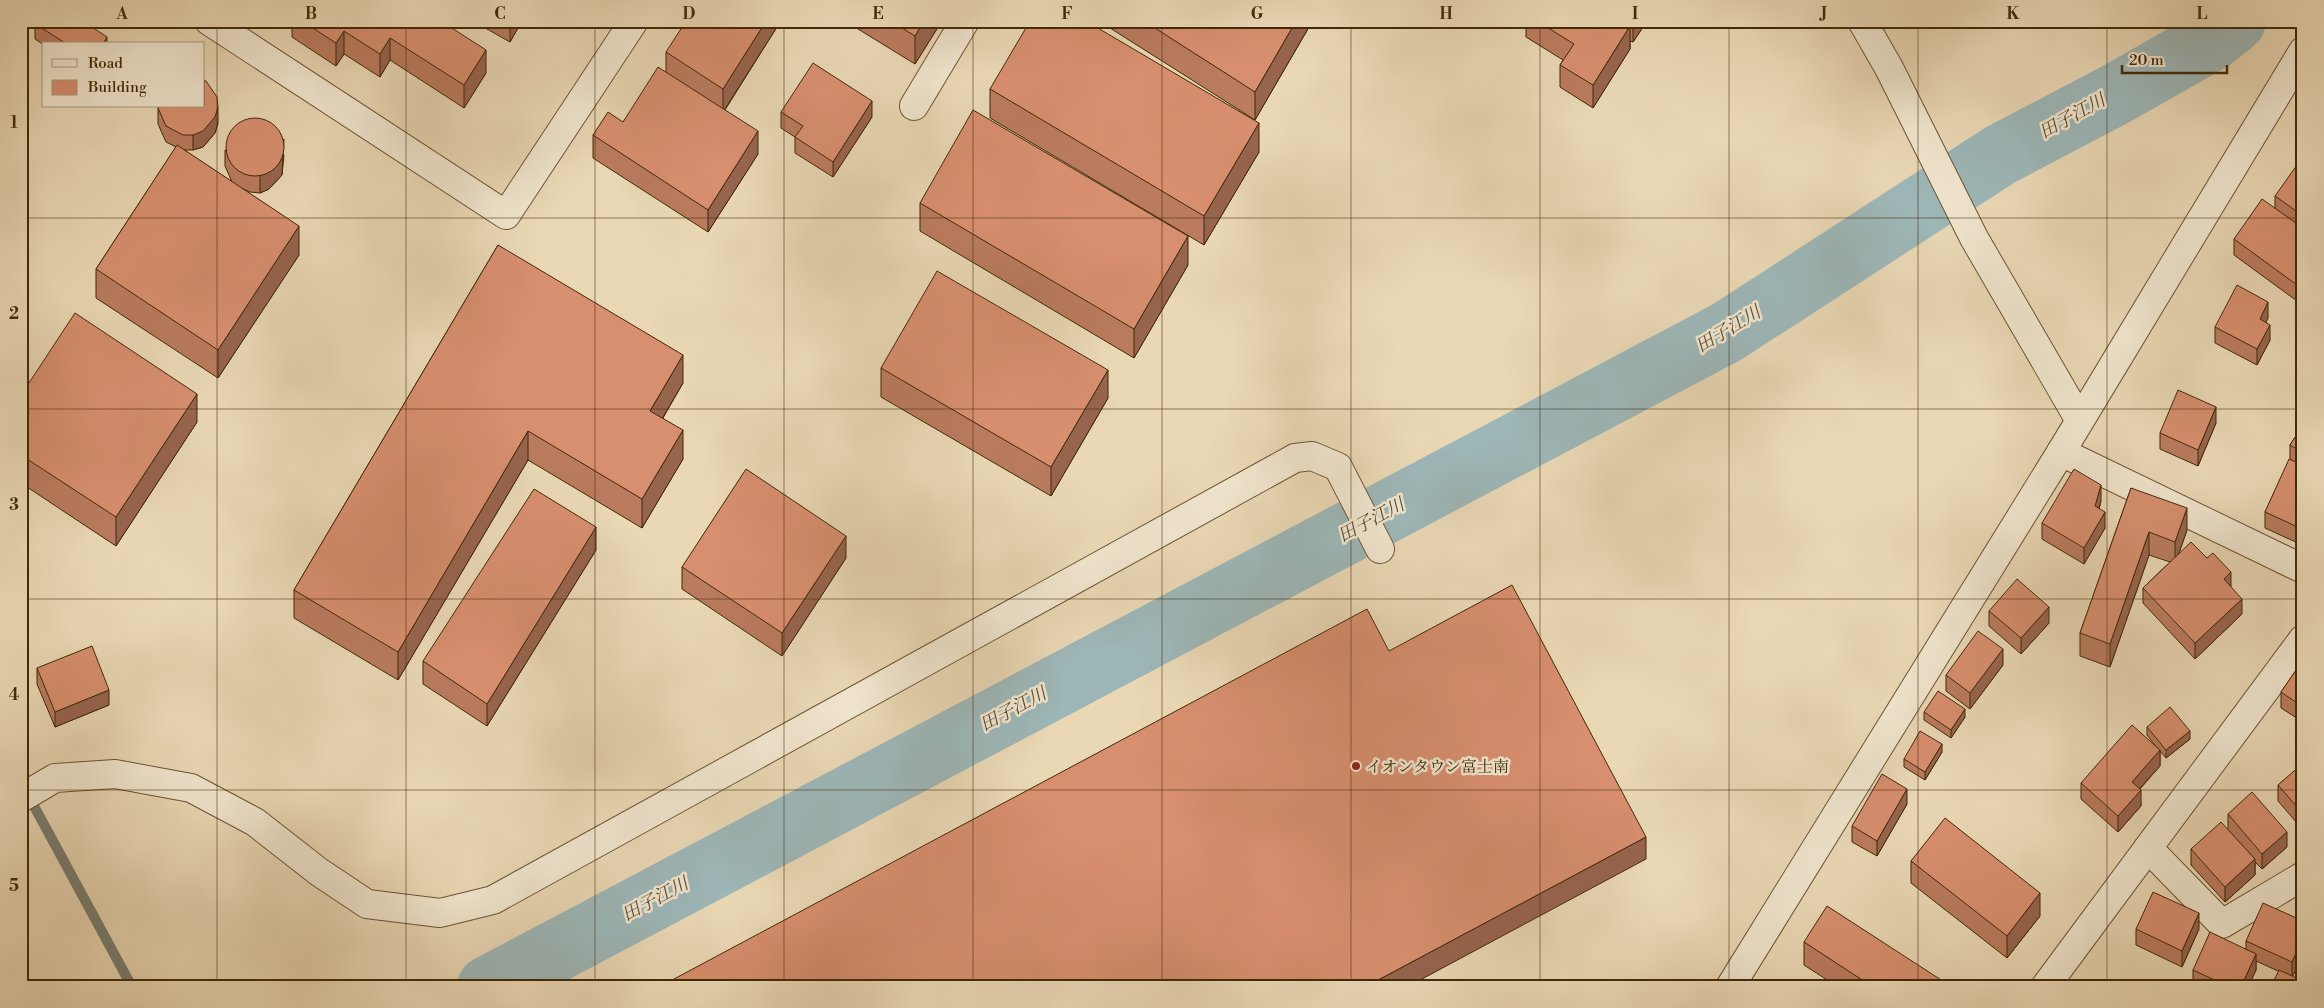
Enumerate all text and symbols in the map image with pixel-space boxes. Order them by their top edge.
text: A [115,4,128,24]
text: B [305,4,317,24]
text: C [494,4,506,24]
text: D [683,4,696,24]
text: E [872,4,884,24]
text: F [1061,4,1073,24]
text: G [1251,4,1264,24]
text: H [1439,4,1453,24]
text: I [1632,4,1638,24]
text: J [1819,4,1827,24]
text: K [2007,4,2021,24]
text: L [2197,4,2208,24]
legend [42,42,205,108]
scale bar [2122,42,2226,74]
text: 20 m [2129,51,2164,70]
text: Road [88,54,123,73]
text: Building [87,78,147,97]
water label: 田子江川 [2035,88,2111,144]
text: 1 [10,113,18,133]
water label: 田子江川 [1691,300,1767,358]
text: 2 [9,304,19,324]
water label: 田子江川 [1334,492,1410,547]
text: 3 [9,495,19,515]
water label: 田子江川 [976,681,1052,736]
text: 4 [9,685,20,705]
place label: イオンタウン富士南 [1366,757,1509,777]
marker: イオンタウン富士南 [1350,760,1362,772]
water label: 田子江川 [618,871,694,926]
text: 5 [9,876,19,896]

